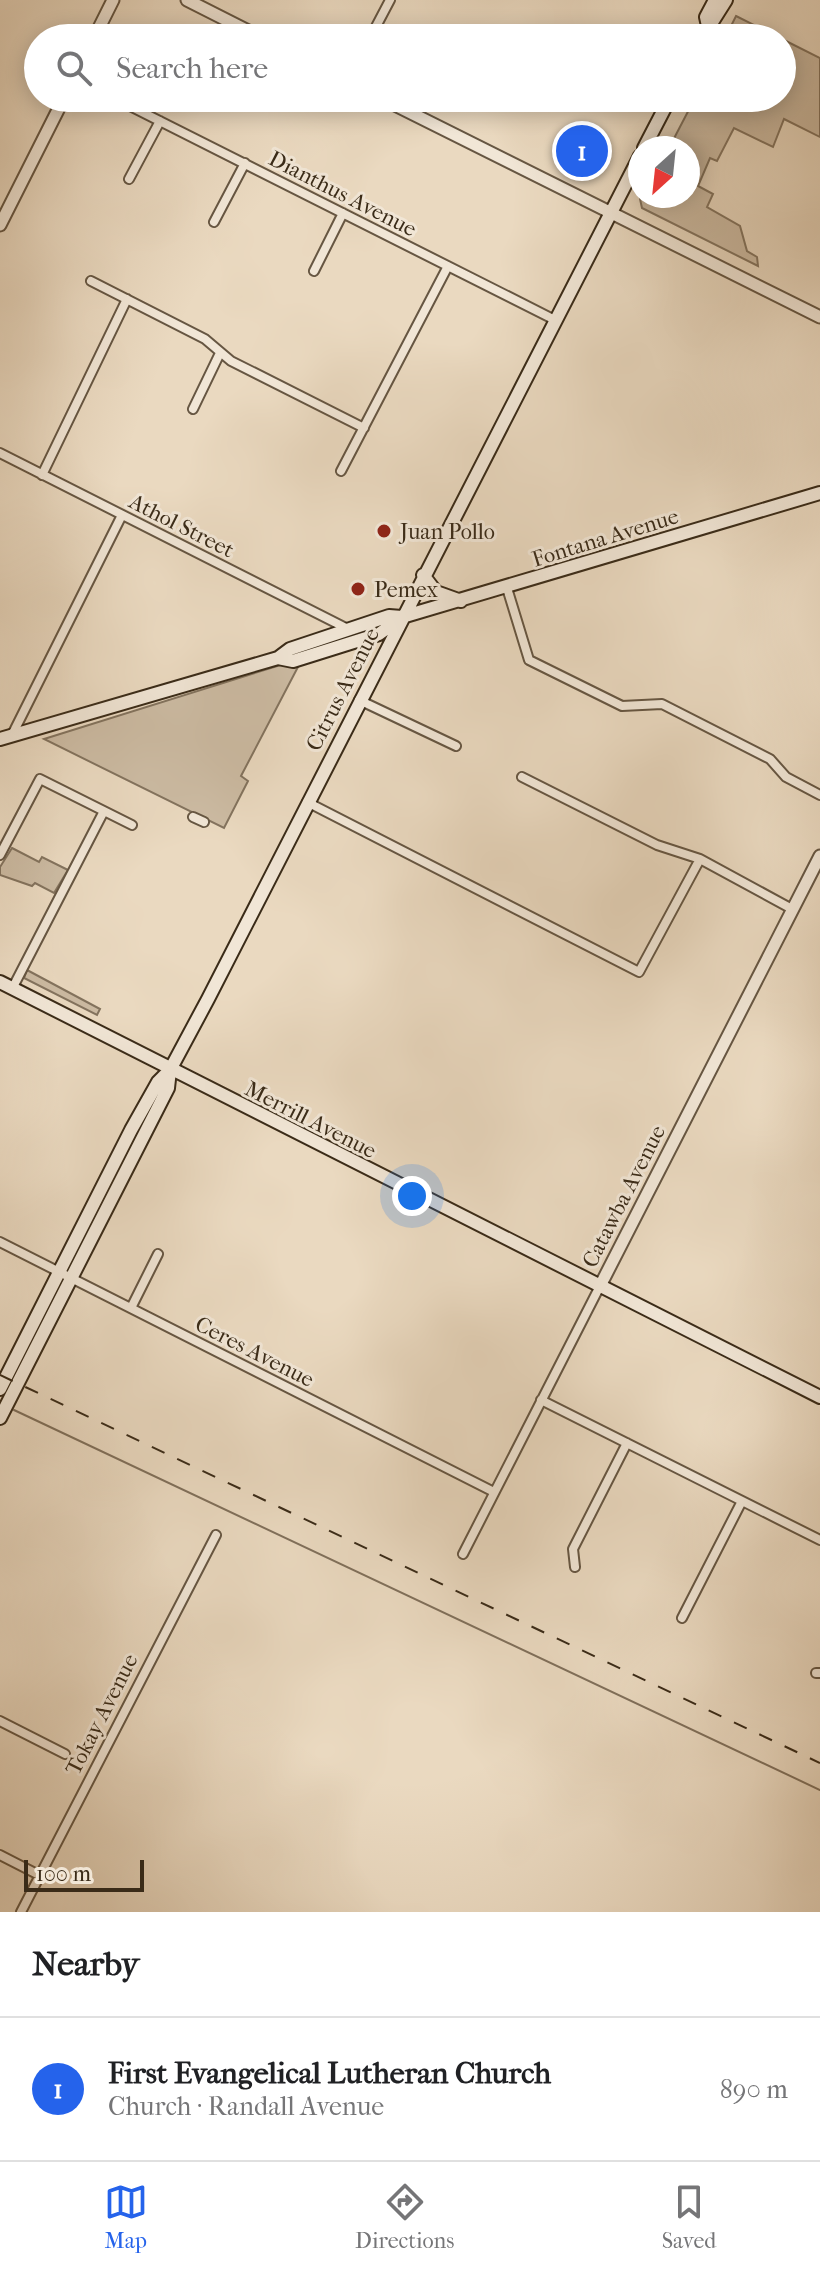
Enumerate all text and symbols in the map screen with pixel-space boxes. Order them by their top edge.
search box [24,24,796,112]
icon: search [52,46,96,90]
text: Search here [116,51,268,86]
pin: 1 [556,121,608,181]
north arrow [628,136,700,208]
street label: Dianthus Avenue [264,145,421,242]
street label: Athol Street [124,488,238,563]
street label: Fontana Avenue [529,503,682,573]
place label: Juan Pollo [398,519,495,545]
marker: Juan Pollo [375,522,393,540]
place label: Pemex [374,577,439,603]
marker: Pemex [349,580,367,598]
street label: Citrus Avenue [301,623,385,755]
street label: Merrill Avenue [241,1076,381,1164]
street label: Catawba Avenue [577,1121,671,1272]
your location [392,1176,432,1216]
street label: Ceres Avenue [191,1311,318,1393]
street label: Tokay Avenue [60,1649,144,1779]
scale bar [24,1856,144,1892]
text: 100 m [36,1861,91,1887]
text: Nearby [32,1944,139,1984]
text: First Evangelical Lutheran Church [108,2056,551,2091]
text: 1 [53,2074,63,2105]
text: 890 m [720,2074,788,2105]
text: Church · Randall Avenue [108,2091,384,2122]
tab: Map [104,2180,148,2254]
tab: Directions [355,2180,454,2254]
tab: Saved [662,2180,716,2254]

